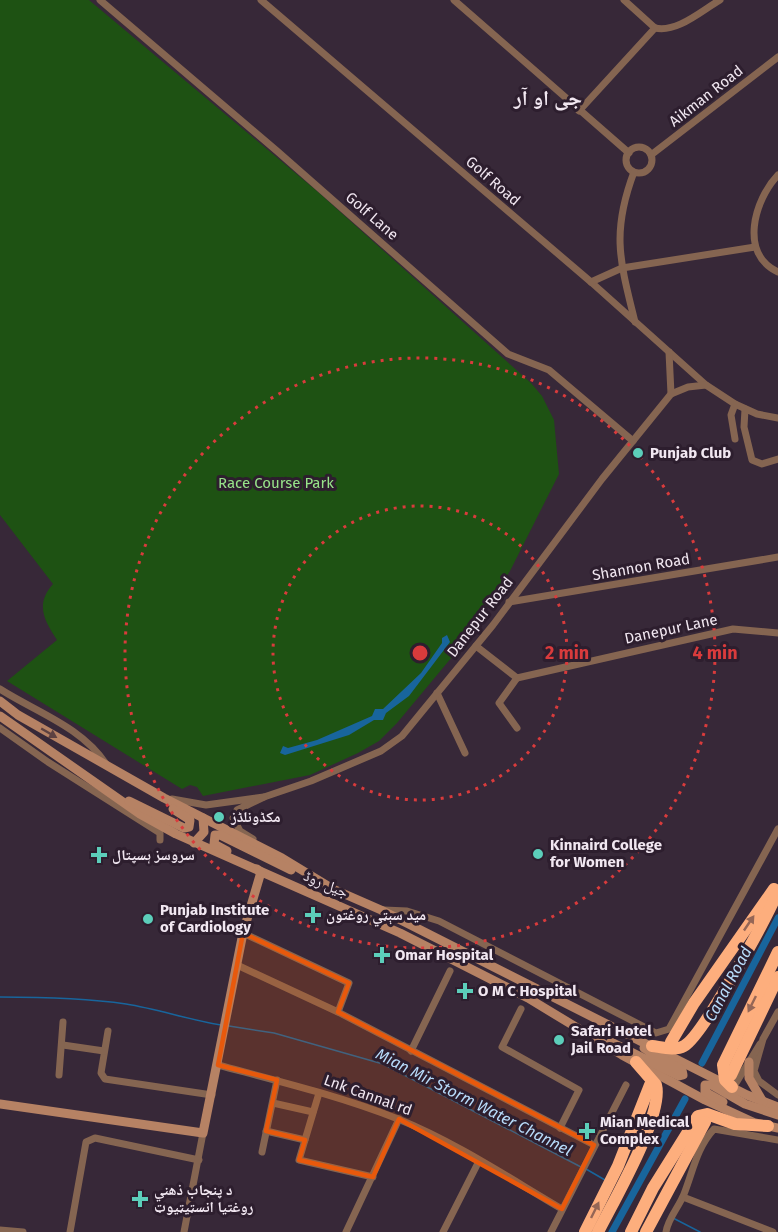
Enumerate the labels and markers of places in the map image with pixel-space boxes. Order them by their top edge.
place label: Punjab Club [650,444,731,462]
marker: Punjab Club [631,446,645,460]
centre of rings [410,643,430,663]
place label: مکڈونلڈز [230,808,281,826]
marker: مکڈونلڈز [212,810,226,824]
place label: Kinnaird College for Women [550,836,662,871]
marker: سروسز ہسپتال [90,846,108,864]
place label: سروسز ہسپتال [112,846,195,864]
marker: Kinnaird College for Women [531,847,545,861]
place label: Punjab Institute of Cardiology [160,901,269,936]
marker: مید سېټي روغتون [304,906,322,924]
place label: مید سېټي روغتون [326,906,426,927]
marker: Punjab Institute of Cardiology [141,912,155,926]
marker: Omar Hospital [373,946,391,964]
place label: Omar Hospital [395,946,494,964]
marker: O M C Hospital [456,982,474,1000]
place label: O M C Hospital [478,982,577,1000]
place label: Safari Hotel Jail Road [570,1022,652,1057]
marker: Safari Hotel Jail Road [552,1033,566,1047]
place label: Mian Medical Complex [600,1113,690,1148]
marker: Mian Medical Complex [578,1122,596,1140]
place label: د پنجاب ذهني روغتیا انسټیټیوټ [154,1181,254,1216]
marker: د پنجاب ذهني روغتیا انسټیټیوټ [131,1190,149,1208]

